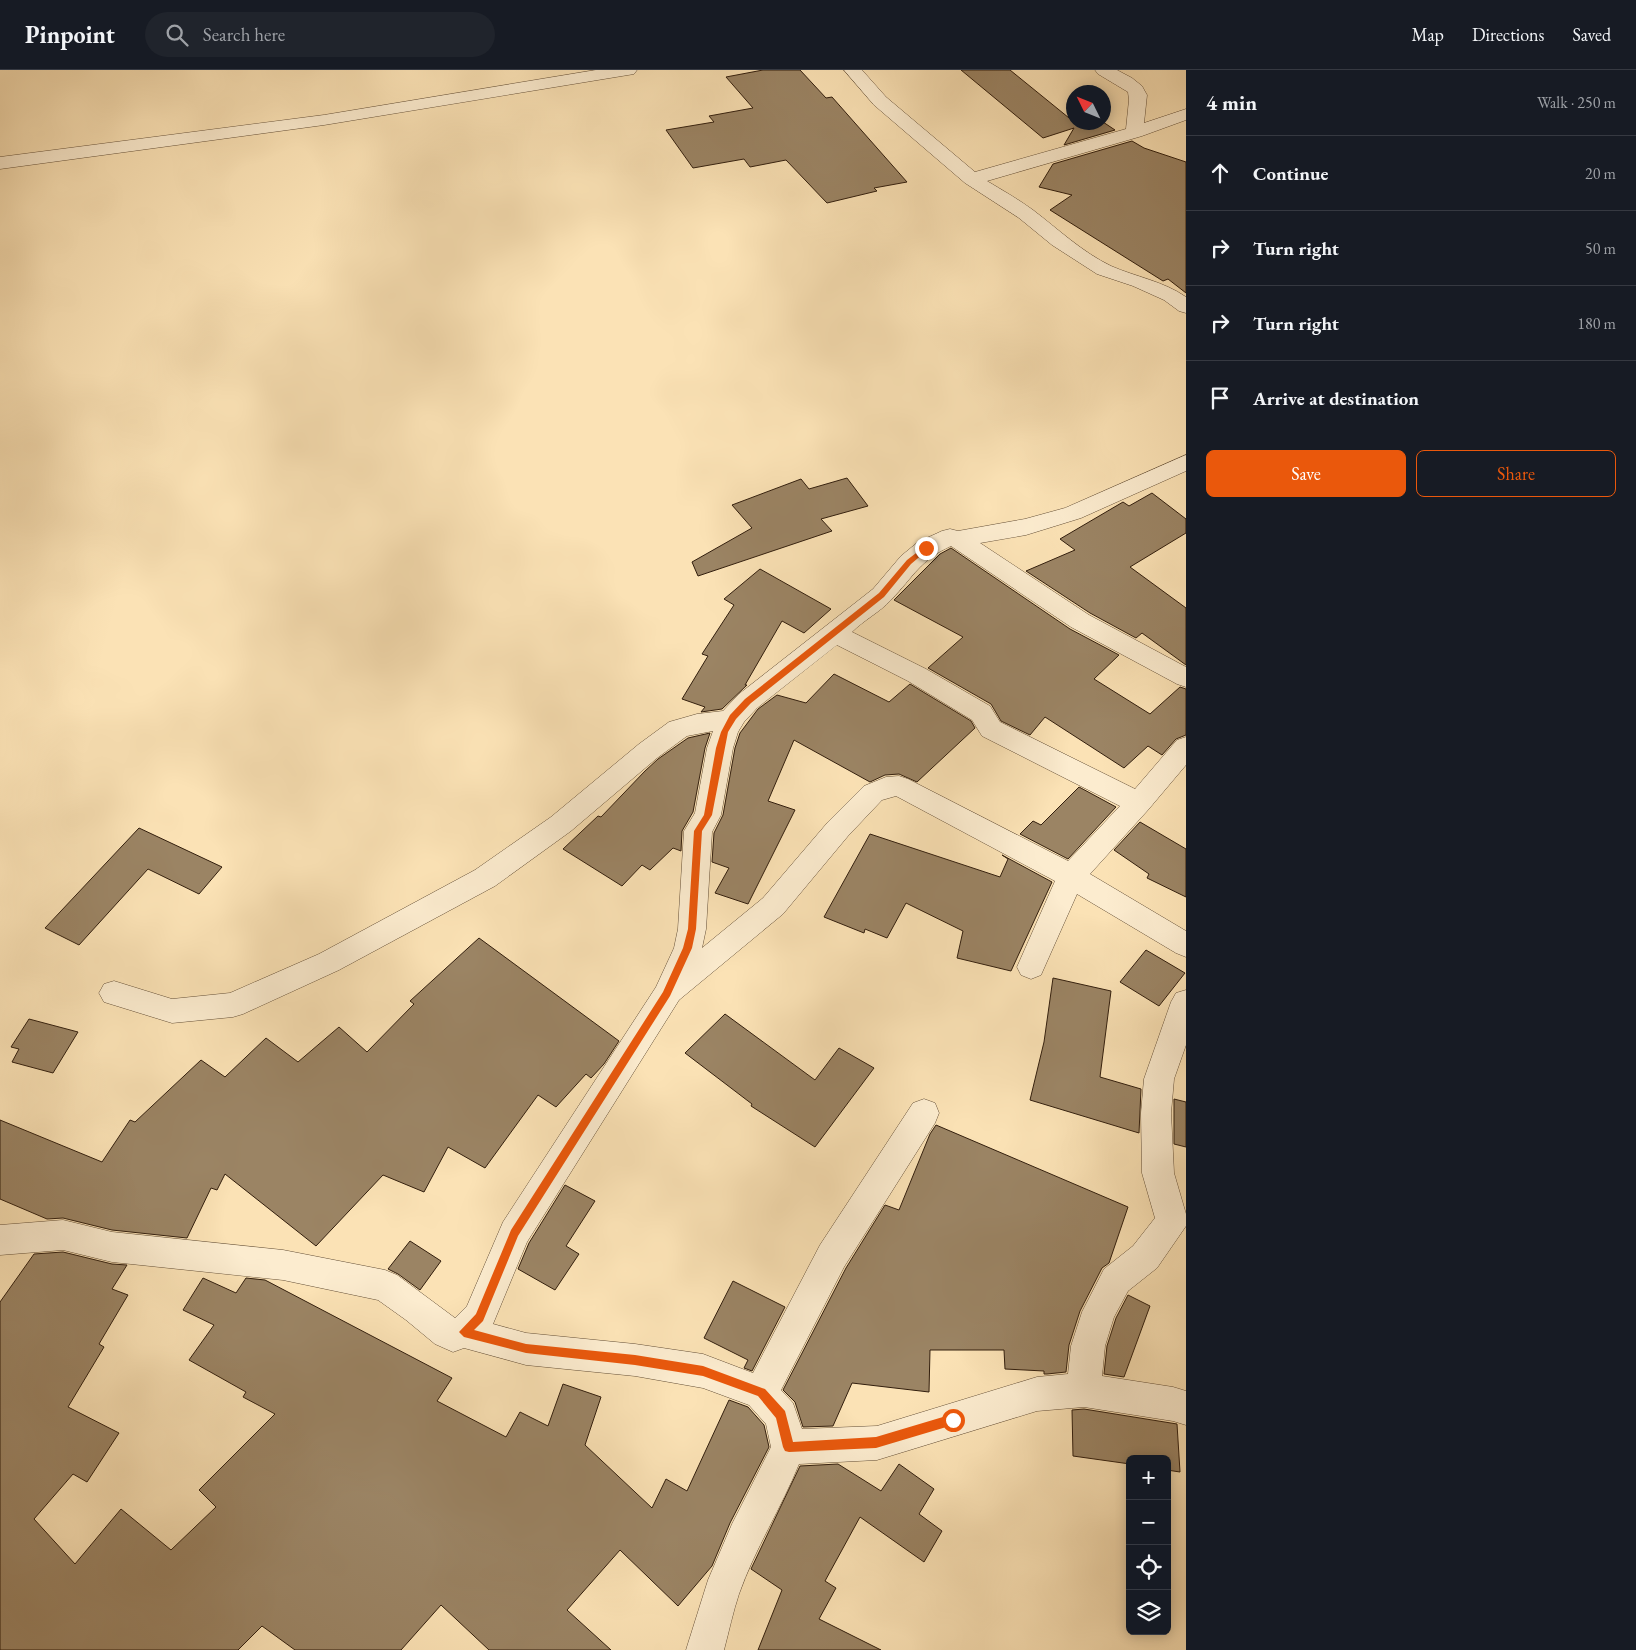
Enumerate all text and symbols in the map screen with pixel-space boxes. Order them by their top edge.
search box [145,12,495,57]
text: Pinpoint [25,19,115,50]
icon: search [163,21,191,49]
text: Search here [203,22,285,47]
text: Map [1412,23,1444,46]
text: Directions [1472,23,1544,46]
text: Saved [1572,23,1611,46]
north arrow [1066,85,1111,130]
text: 4 min [1206,89,1257,116]
text: Walk · 250 m [1537,92,1616,113]
icon: ahead [1206,159,1234,187]
text: Continue [1253,161,1328,186]
text: 20 m [1585,163,1616,184]
icon: right [1206,234,1234,262]
text: Turn right [1253,236,1339,261]
text: 50 m [1585,238,1616,259]
icon: right [1206,309,1234,337]
text: Turn right [1253,311,1339,336]
text: 180 m [1577,313,1616,334]
icon: arrive [1206,384,1234,412]
text: Arrive at destination [1253,386,1419,411]
button: Save [1206,450,1406,497]
button: Share [1416,450,1616,497]
route end [915,537,938,560]
route start [942,1409,965,1432]
map controls [1126,1455,1171,1635]
button: + [1126,1455,1171,1500]
button: − [1126,1500,1171,1545]
button: locate [1126,1545,1171,1590]
button: layers [1126,1590,1171,1635]

